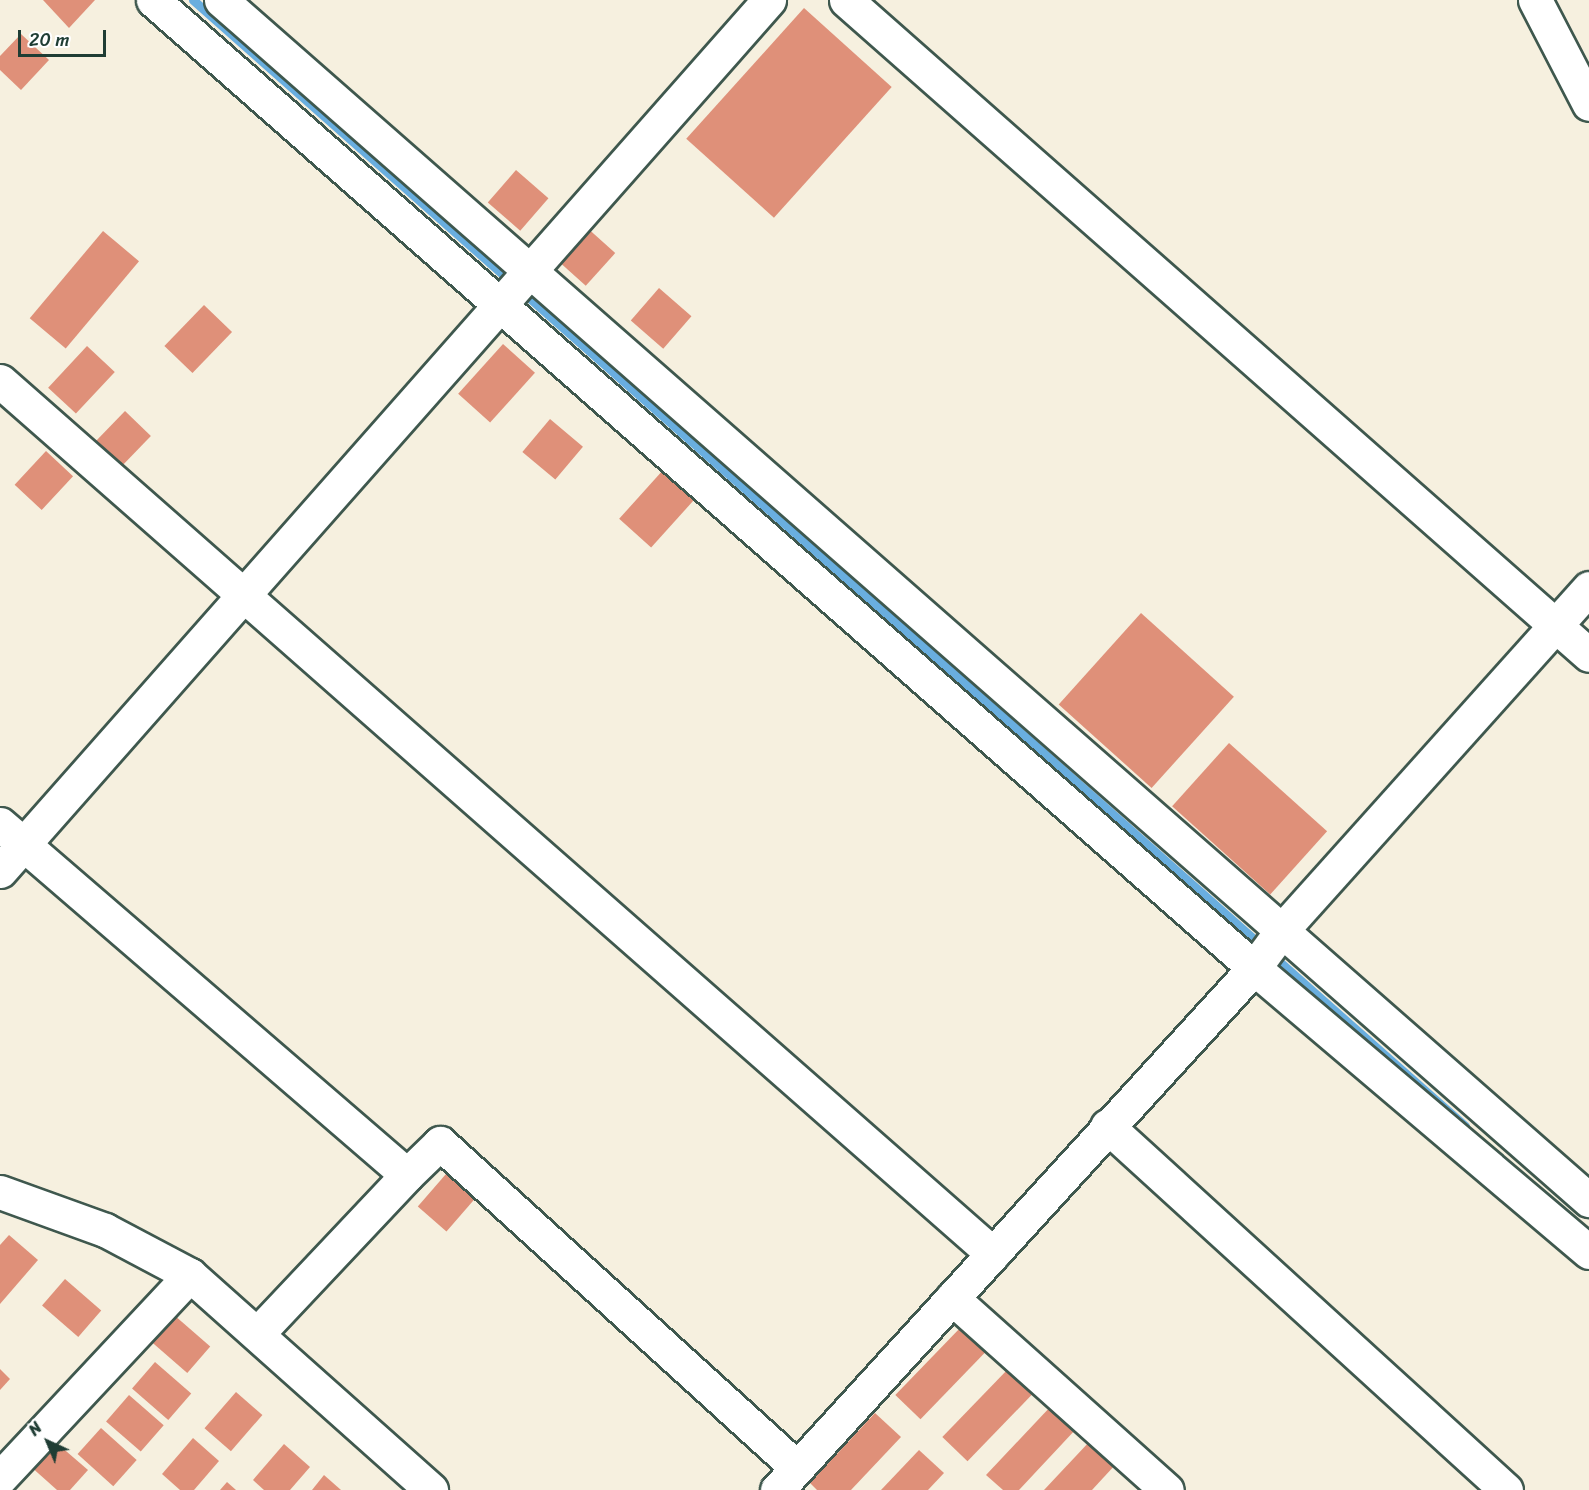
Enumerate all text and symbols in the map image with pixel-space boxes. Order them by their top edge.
scale bar [21,18,110,56]
text: 20 m [29,24,69,56]
north arrow [18,1412,78,1472]
text: N [21,1414,49,1443]

